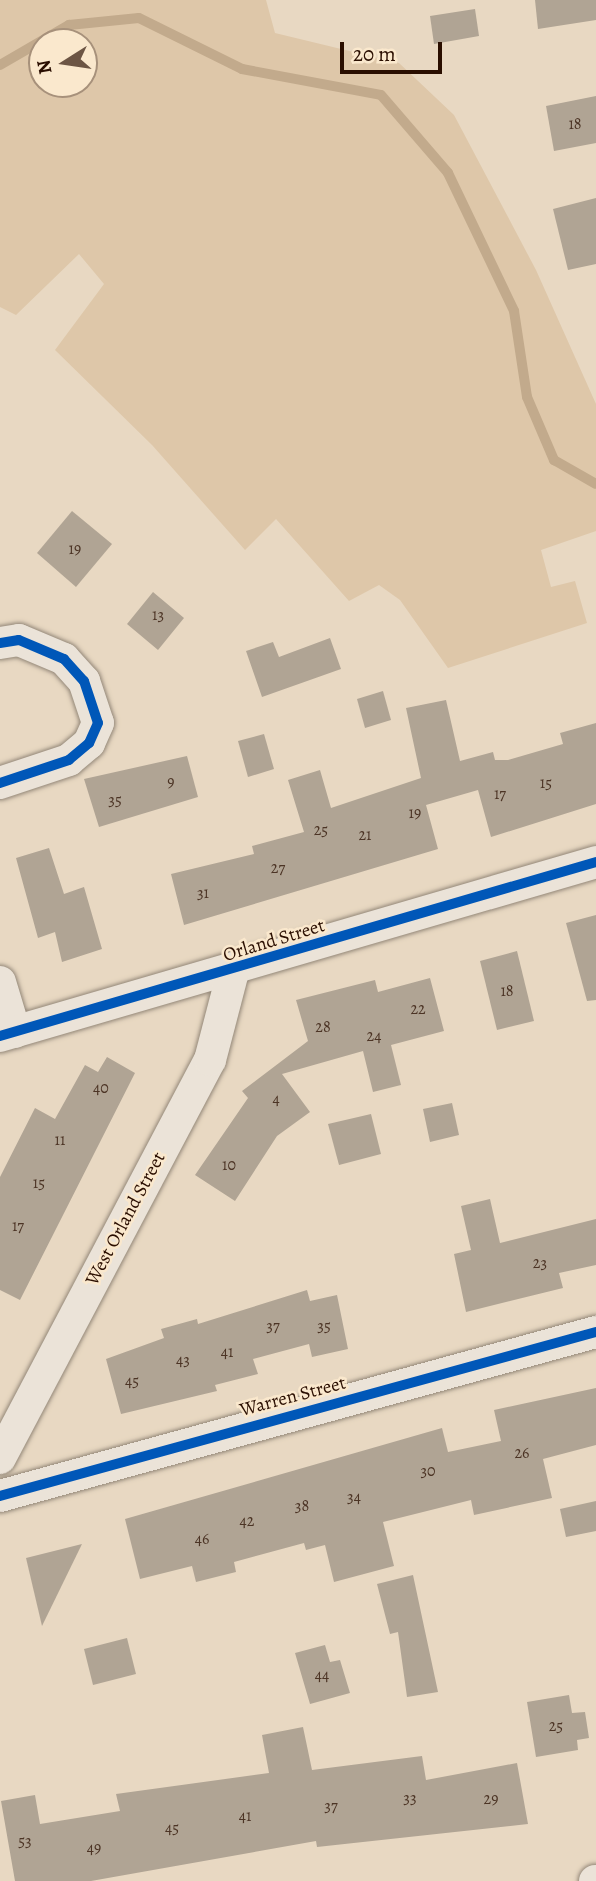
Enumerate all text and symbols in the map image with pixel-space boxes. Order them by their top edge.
north arrow [28,28,98,98]
scale bar [344,28,446,72]
text: 20 m [353,40,396,68]
text: N [30,57,59,76]
house number: 18 [568,114,582,134]
house number: 19 [69,539,81,559]
house number: 13 [152,605,164,625]
house number: 9 [167,772,175,792]
house number: 15 [540,773,552,793]
house number: 17 [494,784,506,804]
house number: 35 [108,790,122,810]
house number: 19 [409,803,421,823]
house number: 25 [314,820,328,840]
house number: 21 [358,825,372,845]
house number: 27 [271,858,285,878]
house number: 31 [197,883,209,903]
street label: Orland Street [220,915,328,967]
house number: 18 [500,981,514,1001]
house number: 22 [410,999,426,1019]
house number: 28 [315,1017,331,1037]
house number: 24 [367,1026,381,1046]
house number: 40 [93,1078,109,1098]
house number: 4 [272,1089,280,1109]
house number: 11 [55,1130,65,1150]
street label: West Orland Street [81,1149,171,1289]
house number: 10 [222,1155,236,1175]
house number: 15 [33,1173,45,1193]
house number: 17 [12,1216,24,1236]
house number: 23 [533,1253,547,1273]
house number: 37 [266,1316,280,1336]
house number: 35 [317,1316,331,1336]
house number: 41 [221,1342,233,1362]
house number: 43 [176,1350,190,1370]
house number: 45 [125,1371,139,1391]
street label: Warren Street [237,1372,349,1422]
house number: 26 [515,1443,529,1463]
house number: 30 [420,1461,436,1481]
house number: 34 [347,1487,361,1507]
house number: 38 [295,1496,309,1516]
house number: 42 [240,1511,254,1531]
house number: 46 [195,1529,209,1549]
house number: 44 [315,1665,329,1685]
house number: 25 [549,1716,563,1736]
house number: 33 [403,1788,417,1808]
house number: 29 [484,1789,498,1809]
house number: 37 [324,1796,338,1816]
house number: 41 [239,1806,251,1826]
house number: 45 [165,1818,179,1838]
house number: 53 [18,1831,32,1851]
house number: 49 [87,1838,101,1858]

